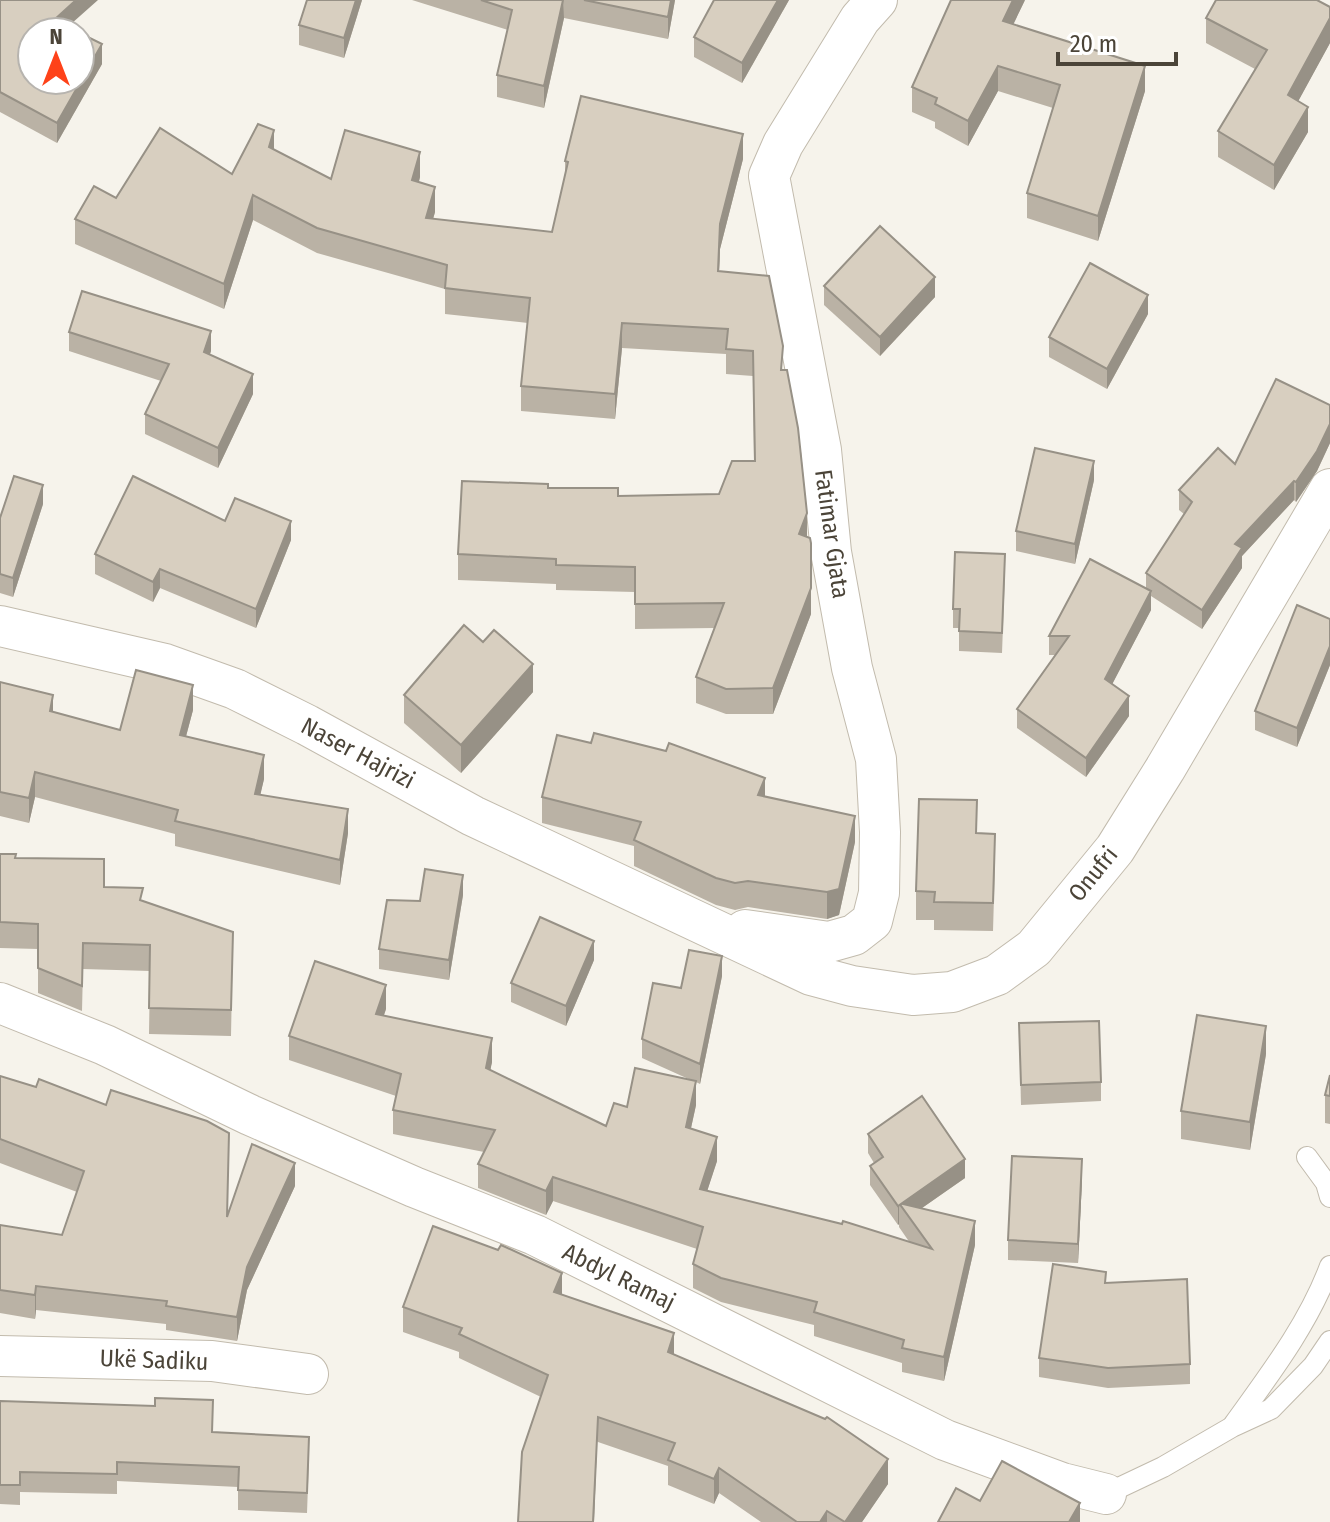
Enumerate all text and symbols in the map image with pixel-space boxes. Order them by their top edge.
north arrow [16,16,96,96]
scale bar [1058,16,1176,66]
text: N [49,23,63,50]
text: 20 m [1070,30,1117,58]
street label: Fatimar Gjata [809,468,855,600]
street label: Naser Hajrizi [297,711,419,795]
street label: Onufri [1063,841,1123,907]
street label: Abdyl Ramaj [558,1238,680,1316]
street label: Ukë Sadiku [99,1344,209,1376]

